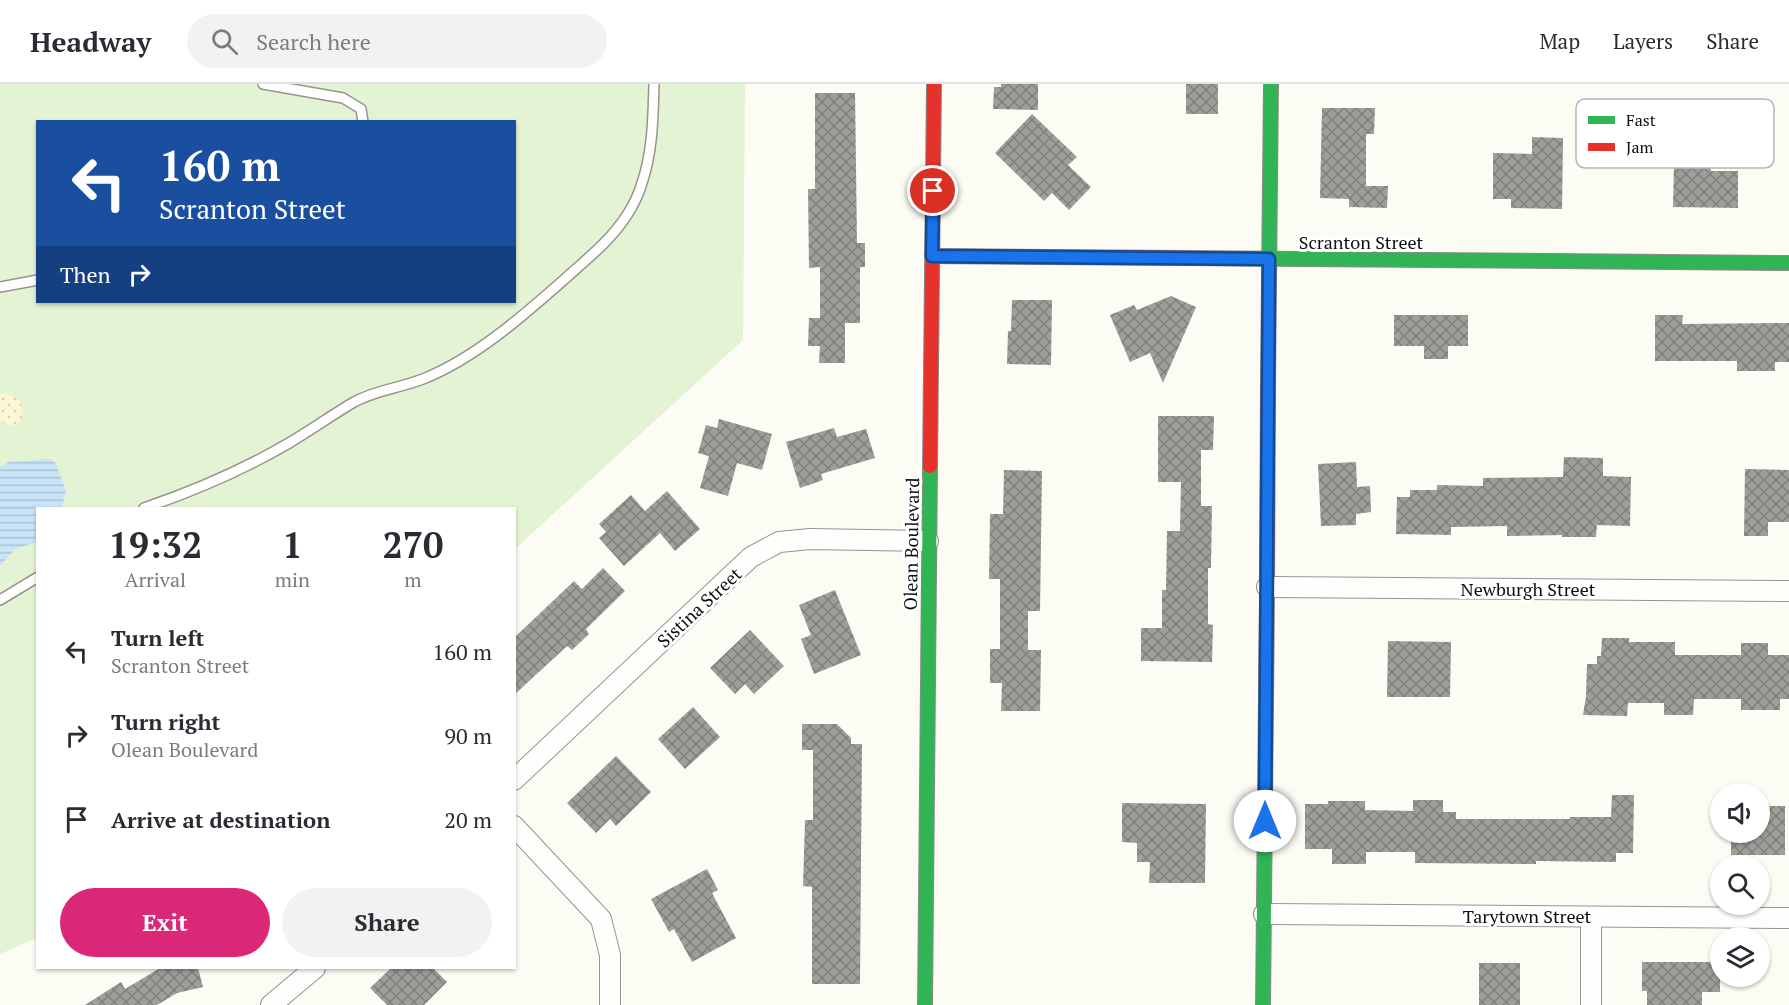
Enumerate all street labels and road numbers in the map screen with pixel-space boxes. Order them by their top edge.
street label: Scranton Street [1299,230,1424,254]
street label: Olean Boulevard [898,478,924,610]
street label: Sistina Street [652,561,747,652]
street label: Newburgh Street [1461,577,1596,601]
street label: Tarytown Street [1463,904,1592,928]

